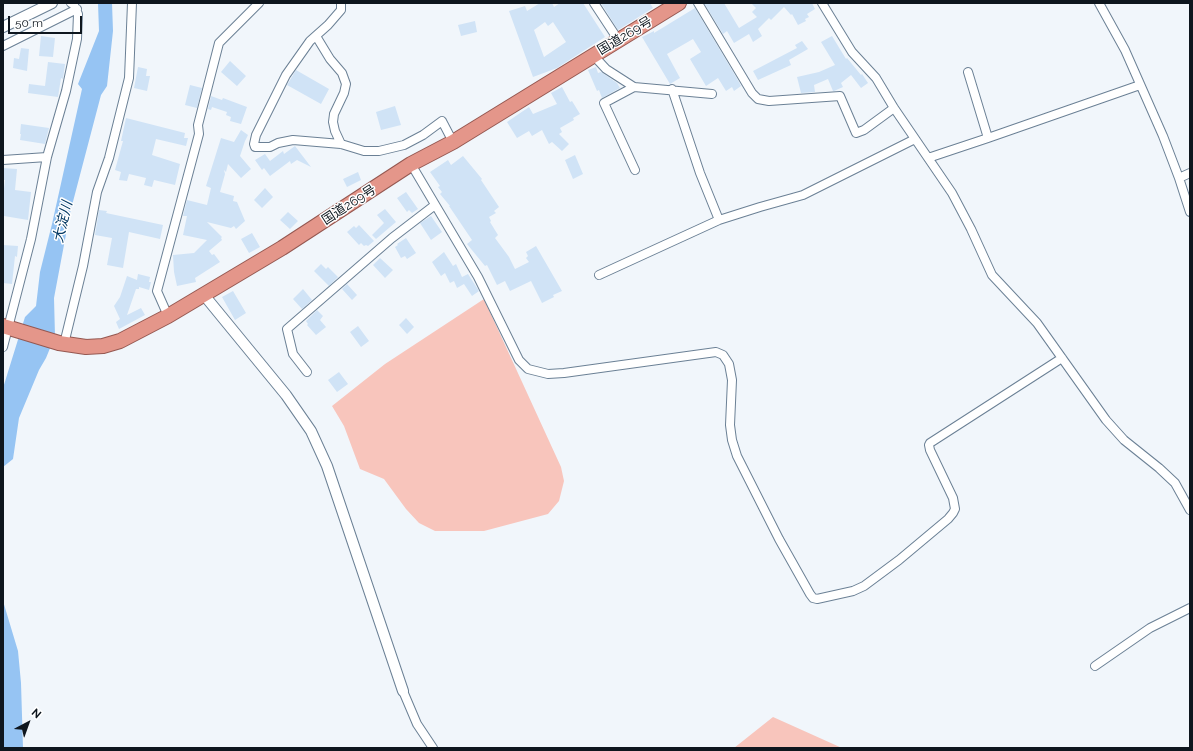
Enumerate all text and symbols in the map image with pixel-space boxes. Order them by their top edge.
scale bar [10,8,84,34]
street label: 国道269号 [595,14,655,58]
text: 50 m [15,16,43,30]
street label: 国道269号 [319,182,379,228]
water label: 大淀川 [50,200,76,244]
north arrow [8,703,48,743]
text: N [29,706,44,721]

